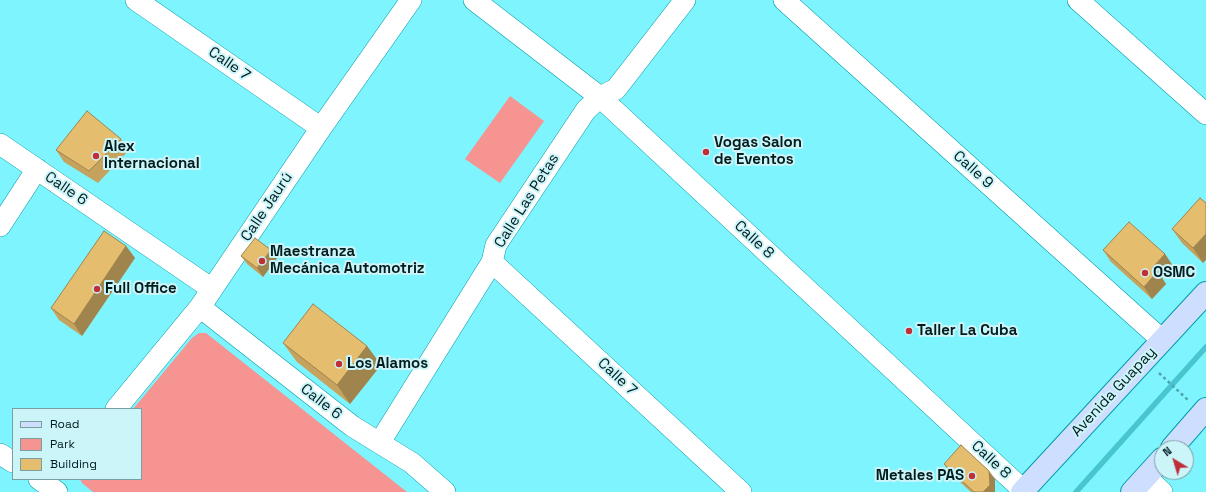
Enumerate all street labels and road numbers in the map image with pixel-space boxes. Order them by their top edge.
street label: Calle 7 [205,43,253,85]
street label: Calle 9 [949,147,997,193]
street label: Calle Las Petas [491,151,563,251]
street label: Calle 6 [41,168,91,210]
street label: Calle Jaurú [237,169,297,245]
street label: Calle 8 [730,217,778,263]
street label: Avenida Guapay [1068,344,1160,440]
street label: Calle 7 [594,354,640,400]
street label: Calle 6 [297,380,345,424]
street label: Calle 8 [967,437,1015,483]

